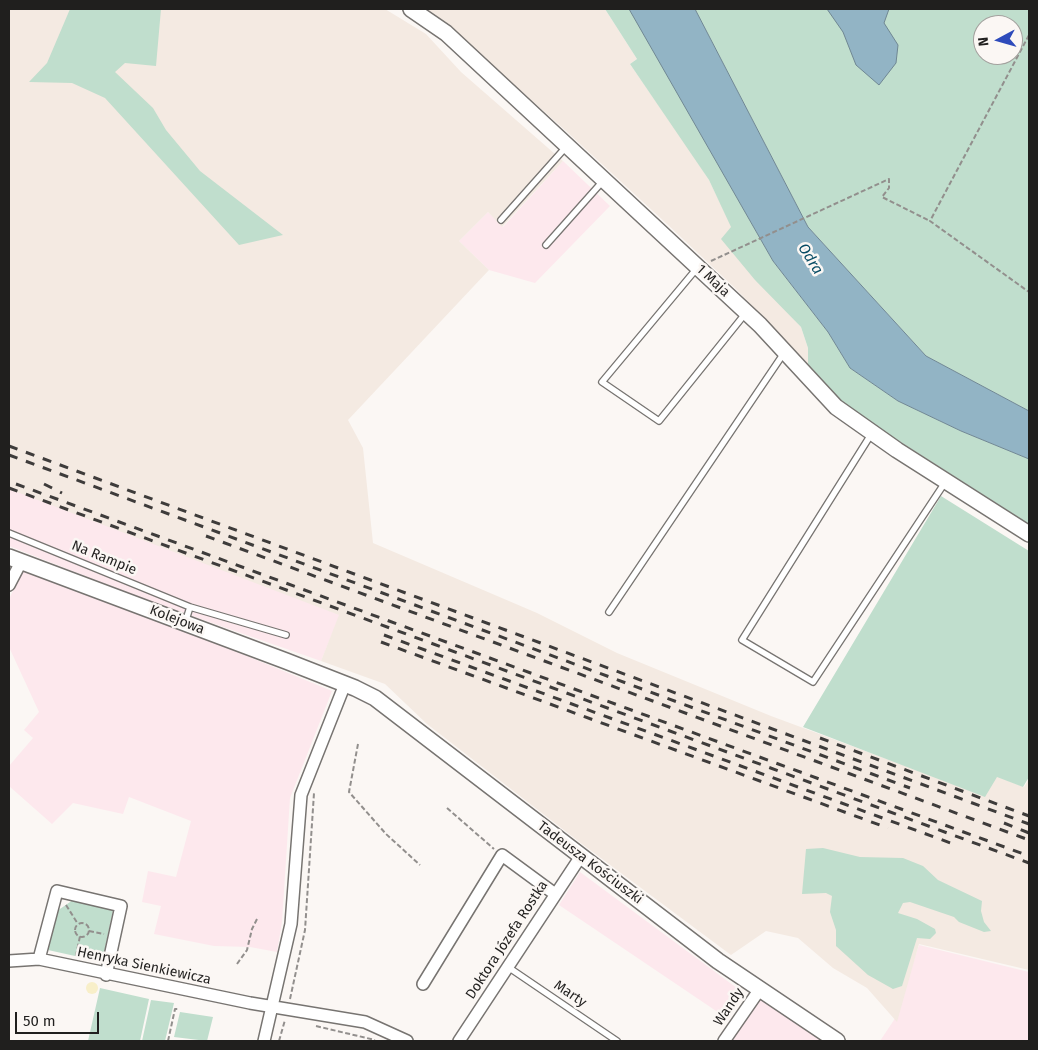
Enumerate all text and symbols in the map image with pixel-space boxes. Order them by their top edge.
north arrow [973,15,1023,65]
text: N [975,36,993,47]
water label: Odra [794,240,826,278]
street label: 1 Maja [693,261,733,301]
street label: Na Rampie [69,537,139,579]
street label: Kolejowa [147,602,207,638]
street label: Tadeusza Kościuszki [534,818,646,908]
street label: Doktora Józefa Rostka [462,878,552,1002]
street label: Henryka Sienkiewicza [76,944,212,988]
street label: Marty [550,977,590,1011]
street label: Wandy [710,985,748,1029]
scale bar [18,1002,101,1034]
text: 50 m [23,1012,56,1030]

